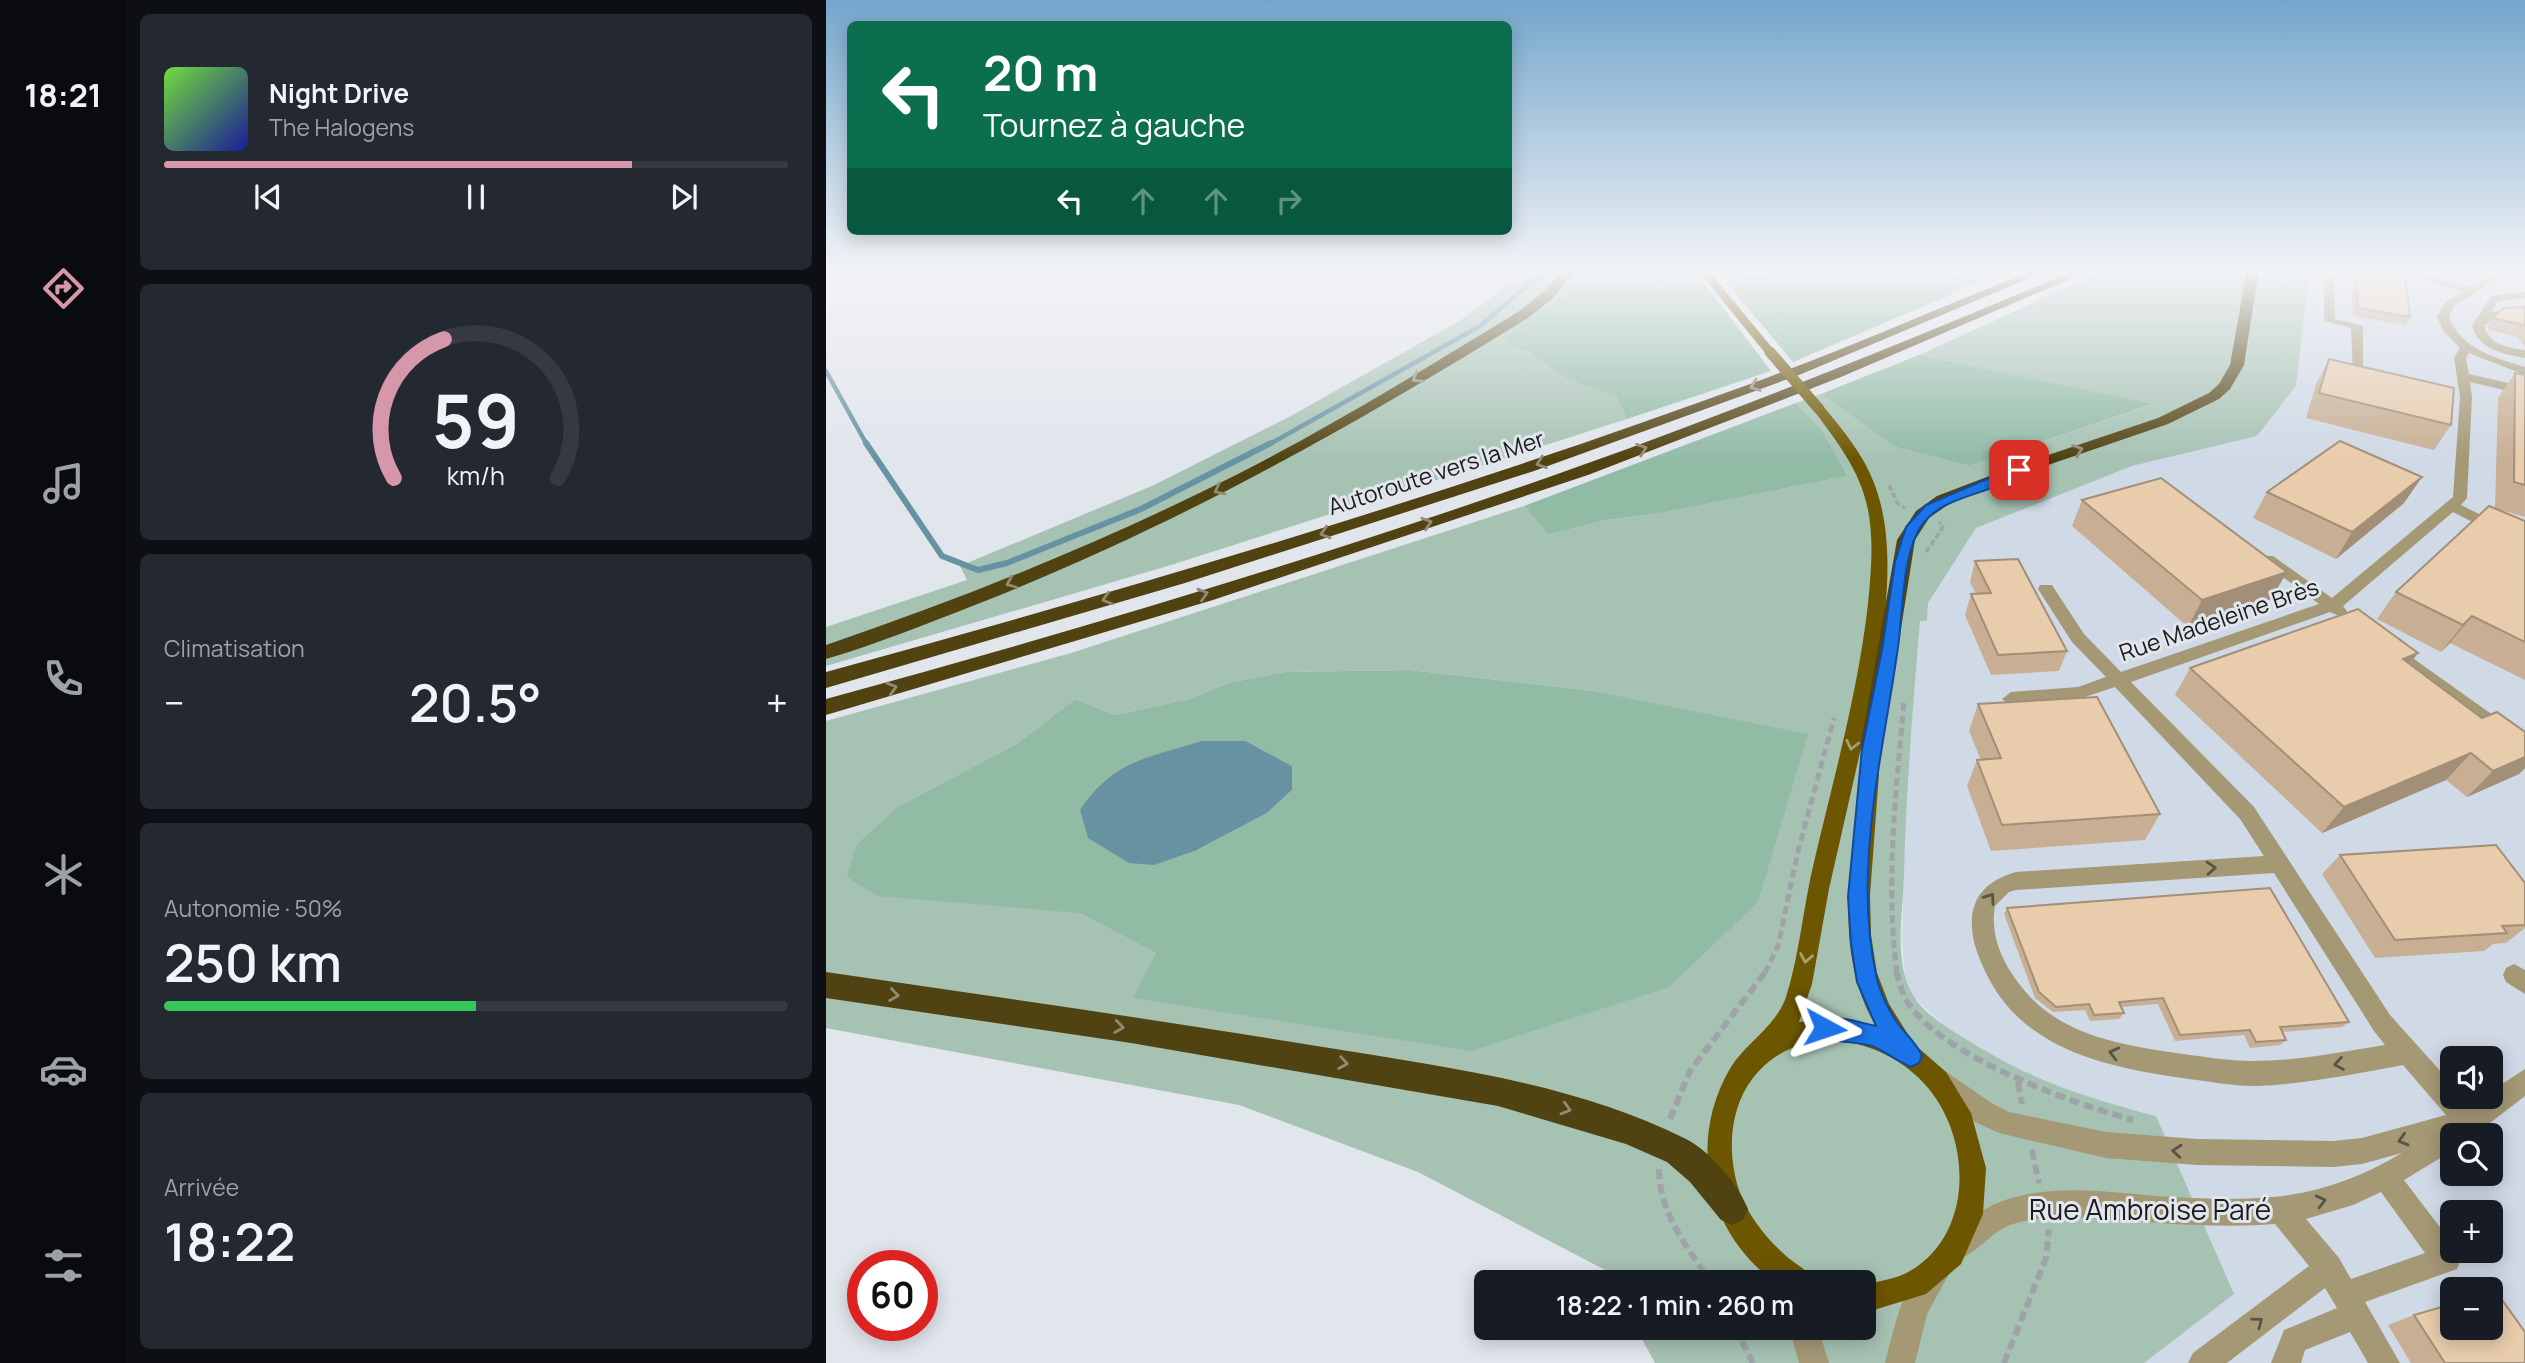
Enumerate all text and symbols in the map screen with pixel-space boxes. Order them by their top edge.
text: 20 m [983,39,1098,106]
icon: left [868,49,959,140]
text: 18:21 [24,73,102,117]
text: Night Drive [269,75,409,111]
text: Tournez à gauche [983,103,1245,147]
text: The Halogens [269,111,414,143]
icon: previous [249,178,287,216]
icon: pause [457,178,495,216]
icon: next [665,178,703,216]
icon: left [1051,182,1089,220]
icon: ahead [1124,182,1162,220]
icon: ahead [1197,182,1235,220]
icon: right [1270,182,1308,220]
icon: directions [39,264,88,313]
text: 59 [432,370,520,470]
one-way arrow [1411,370,1424,383]
one-way arrow [1750,378,1762,392]
street label: Autoroute vers la Mer [1323,422,1548,522]
pin [1989,440,2049,500]
one-way arrow [1635,443,1647,457]
one-way arrow [2072,444,2084,458]
icon: arrive [2000,451,2038,489]
one-way arrow [1535,455,1547,469]
text: km/h [447,457,505,492]
icon: music [39,459,88,508]
one-way arrow [1214,481,1226,495]
one-way arrow [1420,517,1432,532]
one-way arrow [1319,525,1331,540]
street label: Rue Madeleine Brès [2115,570,2323,668]
one-way arrow [1006,575,1019,589]
one-way arrow [1197,588,1209,603]
one-way arrow [1101,591,1113,606]
text: Climatisation [164,632,305,664]
icon: phone [39,654,88,703]
text: 20.5° [409,667,542,738]
text: − [164,676,185,728]
text: + [766,676,788,728]
one-way arrow [885,681,897,696]
one-way arrow [1845,739,1860,751]
icon: climate [39,850,88,899]
one-way arrow [2205,861,2216,876]
text: Autonomie · 50% [164,892,343,924]
one-way arrow [1982,893,1995,906]
text: 250 km [164,927,342,998]
one-way arrow [1799,952,1814,964]
one-way arrow [888,987,899,1002]
position arrow [1788,991,1862,1065]
one-way arrow [1113,1019,1125,1034]
icon: car [39,1045,88,1094]
map controls [2440,1046,2503,1340]
button: sound [2440,1046,2503,1109]
one-way arrow [2108,1047,2120,1062]
one-way arrow [1338,1055,1349,1070]
one-way arrow [2333,1056,2345,1071]
one-way arrow [1559,1101,1572,1115]
button: search [2440,1123,2503,1186]
one-way arrow [2397,1131,2409,1146]
one-way arrow [2171,1144,2182,1159]
text: Arrivée [164,1171,239,1203]
street label: Rue Ambroise Paré [2029,1190,2271,1228]
one-way arrow [2315,1195,2327,1209]
button: + [2440,1200,2503,1263]
text: 18:22 [164,1206,295,1277]
icon: filters [39,1241,88,1290]
speed limit sign: 60 [847,1250,938,1341]
button: − [2440,1277,2503,1340]
text: 18:22 · 1 min · 260 m [1556,1287,1794,1323]
one-way arrow [2250,1318,2262,1330]

